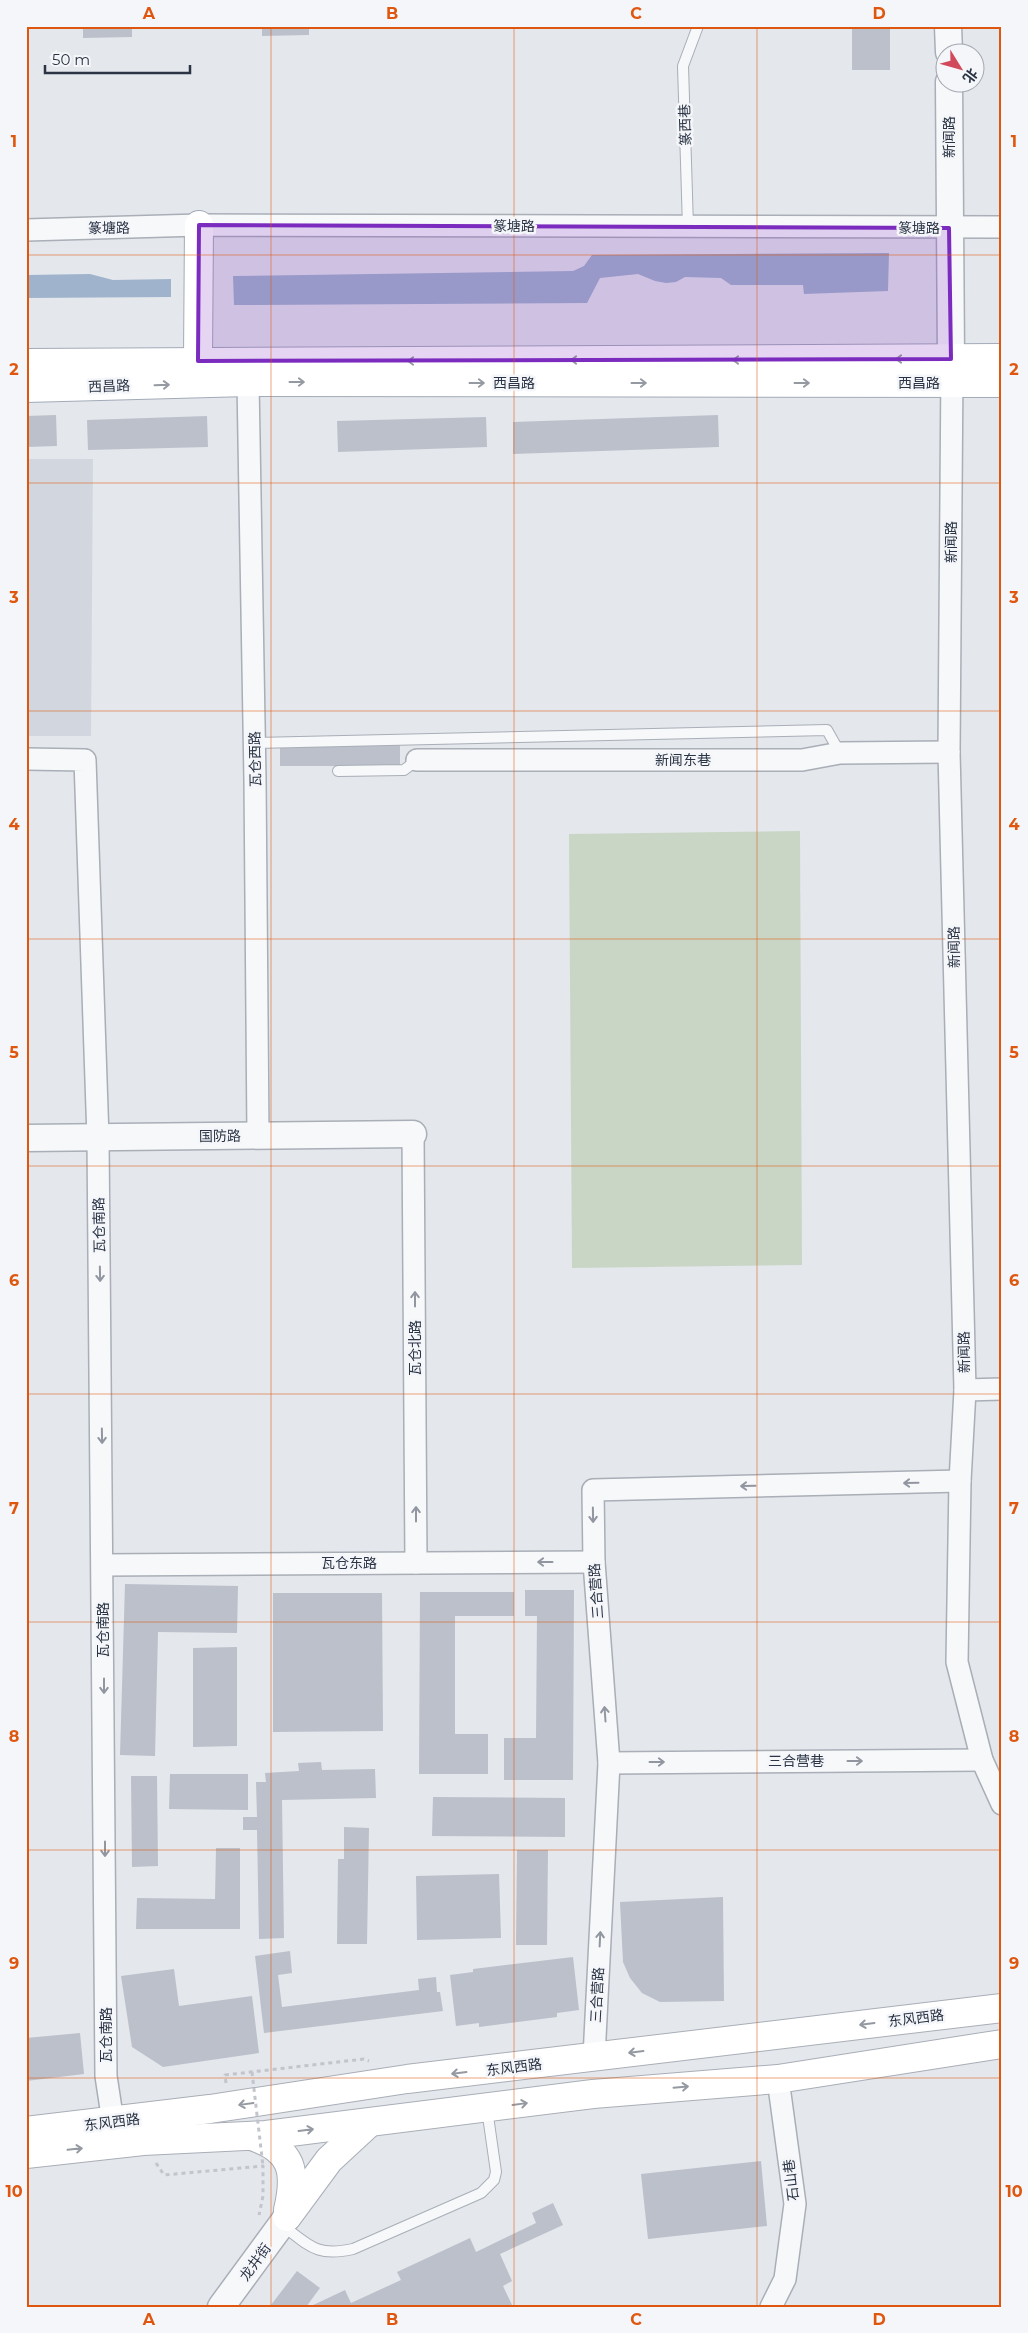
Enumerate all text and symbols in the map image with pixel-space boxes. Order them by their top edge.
text: A [142,4,156,23]
text: B [386,4,398,23]
text: C [630,4,642,23]
text: D [872,4,886,23]
scale bar [45,42,190,74]
north arrow [936,42,986,92]
text: 50 m [52,50,90,69]
text: 北 [959,65,982,87]
street label: 篆西巷 [675,104,695,146]
street label: 新闻路 [940,116,958,158]
text: 1 [11,132,17,151]
text: 1 [1011,132,1017,151]
street label: 篆塘路 [493,217,535,235]
street label: 篆塘路 [88,219,130,237]
street label: 篆塘路 [898,219,940,237]
one-way arrow [895,354,911,364]
one-way arrow [570,355,586,365]
one-way arrow [732,355,748,365]
one-way arrow [407,356,424,366]
text: 2 [9,360,19,379]
text: 2 [1009,360,1019,379]
street label: 西昌路 [493,374,535,392]
street label: 西昌路 [898,374,940,392]
street label: 西昌路 [88,376,130,396]
one-way arrow [288,377,304,387]
one-way arrow [468,378,484,388]
one-way arrow [630,378,647,388]
one-way arrow [793,378,809,388]
one-way arrow [154,380,170,389]
street label: 新闻路 [942,521,960,563]
text: 3 [8,588,19,607]
text: 3 [1008,588,1019,607]
street label: 瓦仓西路 [246,731,264,787]
street label: 新闻东巷 [655,751,711,769]
text: 4 [8,815,20,834]
text: 4 [1008,815,1020,834]
street label: 新闻路 [945,926,963,968]
text: 5 [9,1043,19,1062]
text: 5 [1009,1043,1019,1062]
street label: 国防路 [199,1127,241,1145]
street label: 瓦仓南路 [90,1197,108,1253]
one-way arrow [95,1266,105,1282]
text: 6 [9,1271,19,1290]
text: 6 [1009,1271,1019,1290]
one-way arrow [410,1291,420,1308]
street label: 瓦仓北路 [406,1320,424,1376]
street label: 新闻路 [955,1331,973,1373]
one-way arrow [97,1428,107,1444]
one-way arrow [903,1478,919,1487]
one-way arrow [741,1482,757,1491]
text: 7 [9,1499,19,1518]
text: 7 [1009,1499,1019,1518]
one-way arrow [411,1506,421,1522]
one-way arrow [588,1506,598,1522]
street label: 瓦仓东路 [321,1554,377,1572]
one-way arrow [538,1557,554,1567]
street label: 三合营路 [585,1562,607,1620]
street label: 瓦仓南路 [94,1602,112,1658]
one-way arrow [99,1678,109,1694]
one-way arrow [601,1706,610,1722]
text: 8 [9,1727,19,1746]
text: 8 [1009,1727,1019,1746]
street label: 三合营巷 [768,1752,824,1770]
one-way arrow [846,1756,863,1766]
one-way arrow [649,1757,665,1767]
one-way arrow [100,1840,110,1857]
one-way arrow [595,1931,605,1948]
text: 9 [9,1954,19,1973]
text: 9 [1009,1954,1019,1973]
street label: 三合营路 [587,1967,607,2023]
street label: 东风西路 [887,2006,945,2030]
street label: 瓦仓南路 [97,2007,115,2063]
one-way arrow [859,2019,875,2029]
one-way arrow [628,2047,644,2057]
street label: 东风西路 [485,2055,543,2079]
one-way arrow [451,2068,467,2078]
one-way arrow [673,2082,689,2092]
one-way arrow [238,2099,254,2109]
one-way arrow [511,2099,527,2109]
street label: 东风西路 [83,2110,141,2134]
one-way arrow [298,2125,314,2135]
one-way arrow [66,2144,82,2154]
street label: 石山巷 [780,2158,802,2202]
text: 10 [5,2182,23,2201]
text: 10 [1005,2182,1023,2201]
street label: 龙井街 [235,2240,275,2284]
text: A [142,2310,156,2329]
text: B [386,2310,398,2329]
text: C [630,2310,642,2329]
text: D [872,2310,886,2329]

